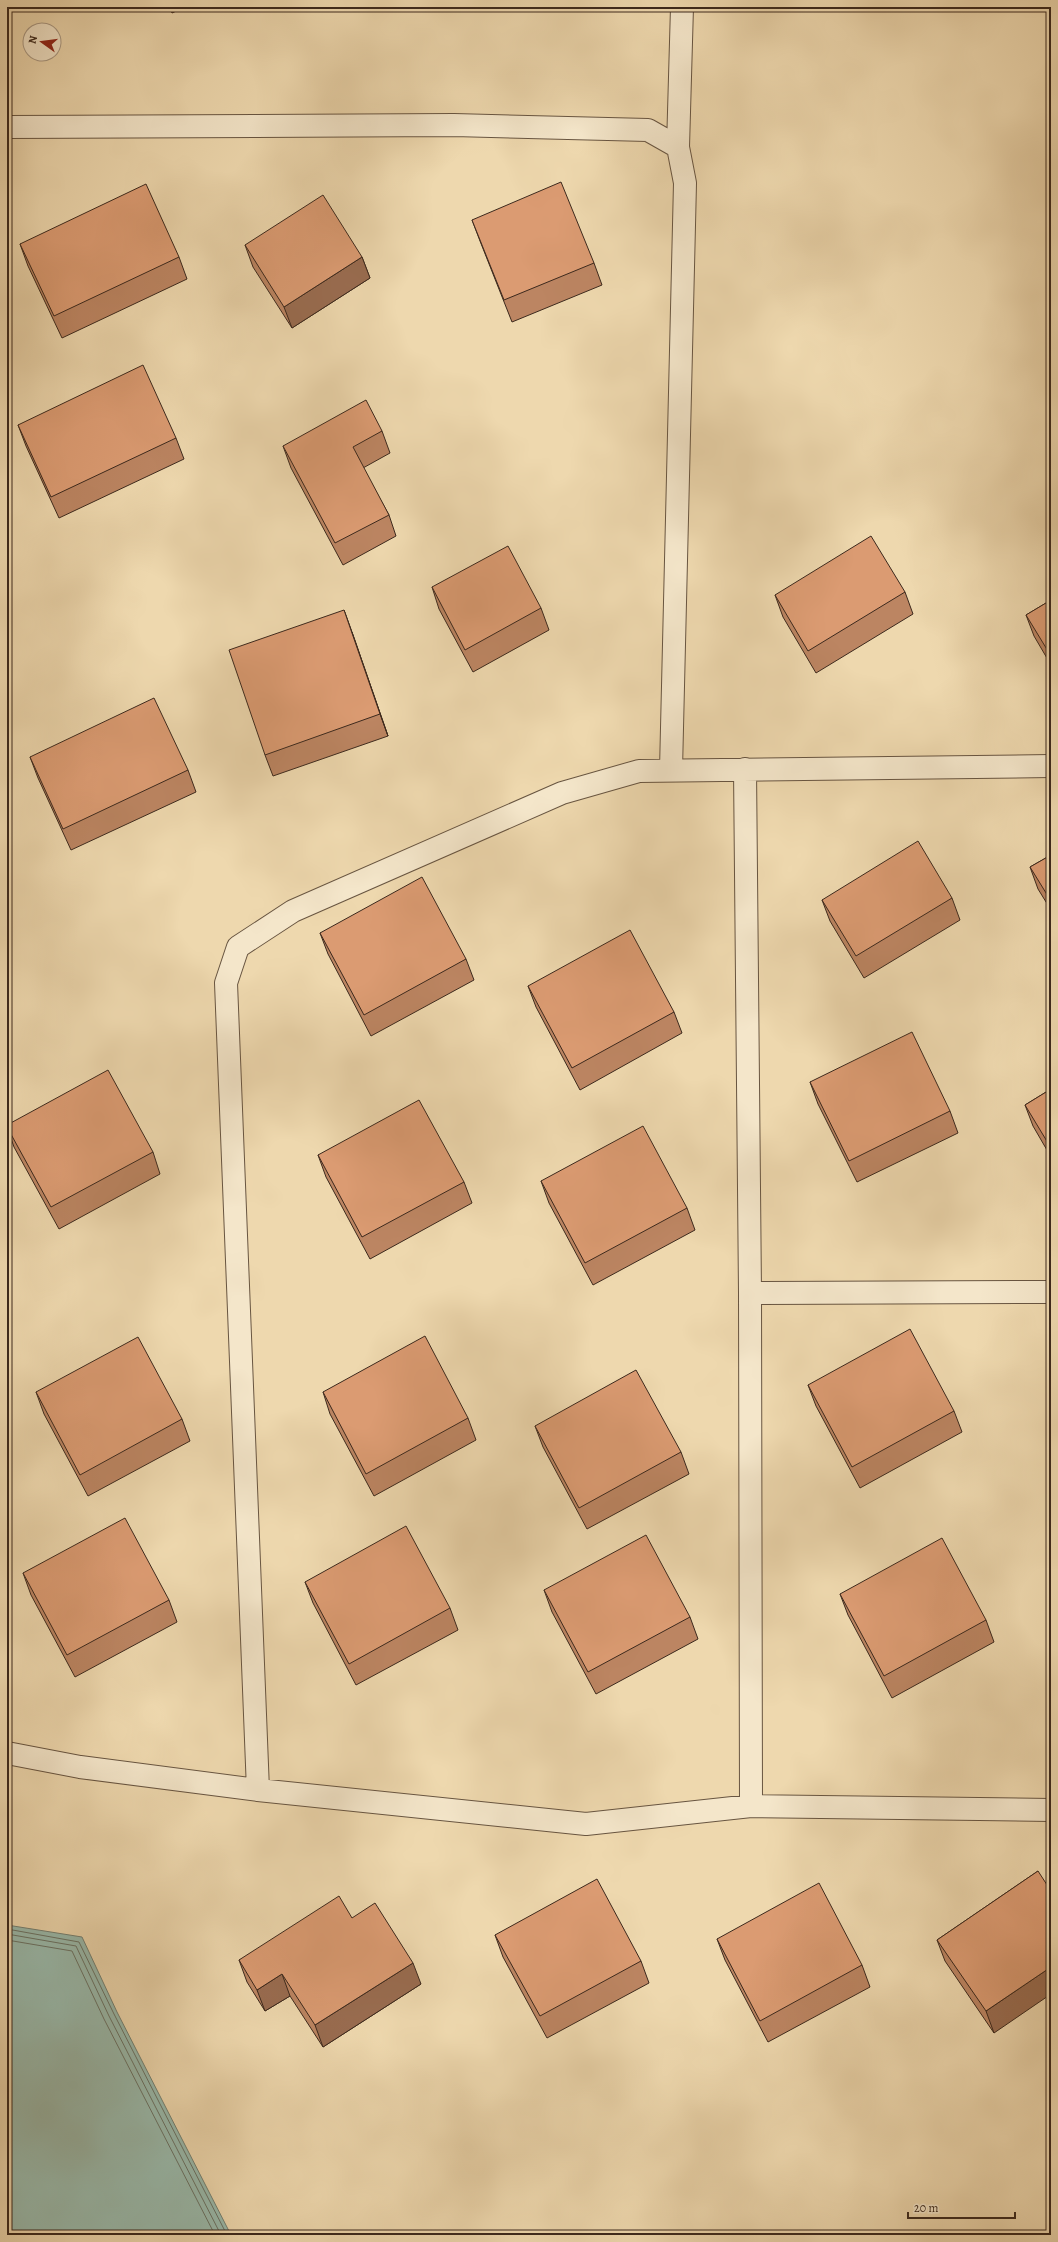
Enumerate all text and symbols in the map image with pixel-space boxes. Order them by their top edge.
north arrow [22,22,62,62]
text: N [25,34,41,45]
scale bar [908,2194,1015,2220]
text: 20 m [914,2200,938,2216]

